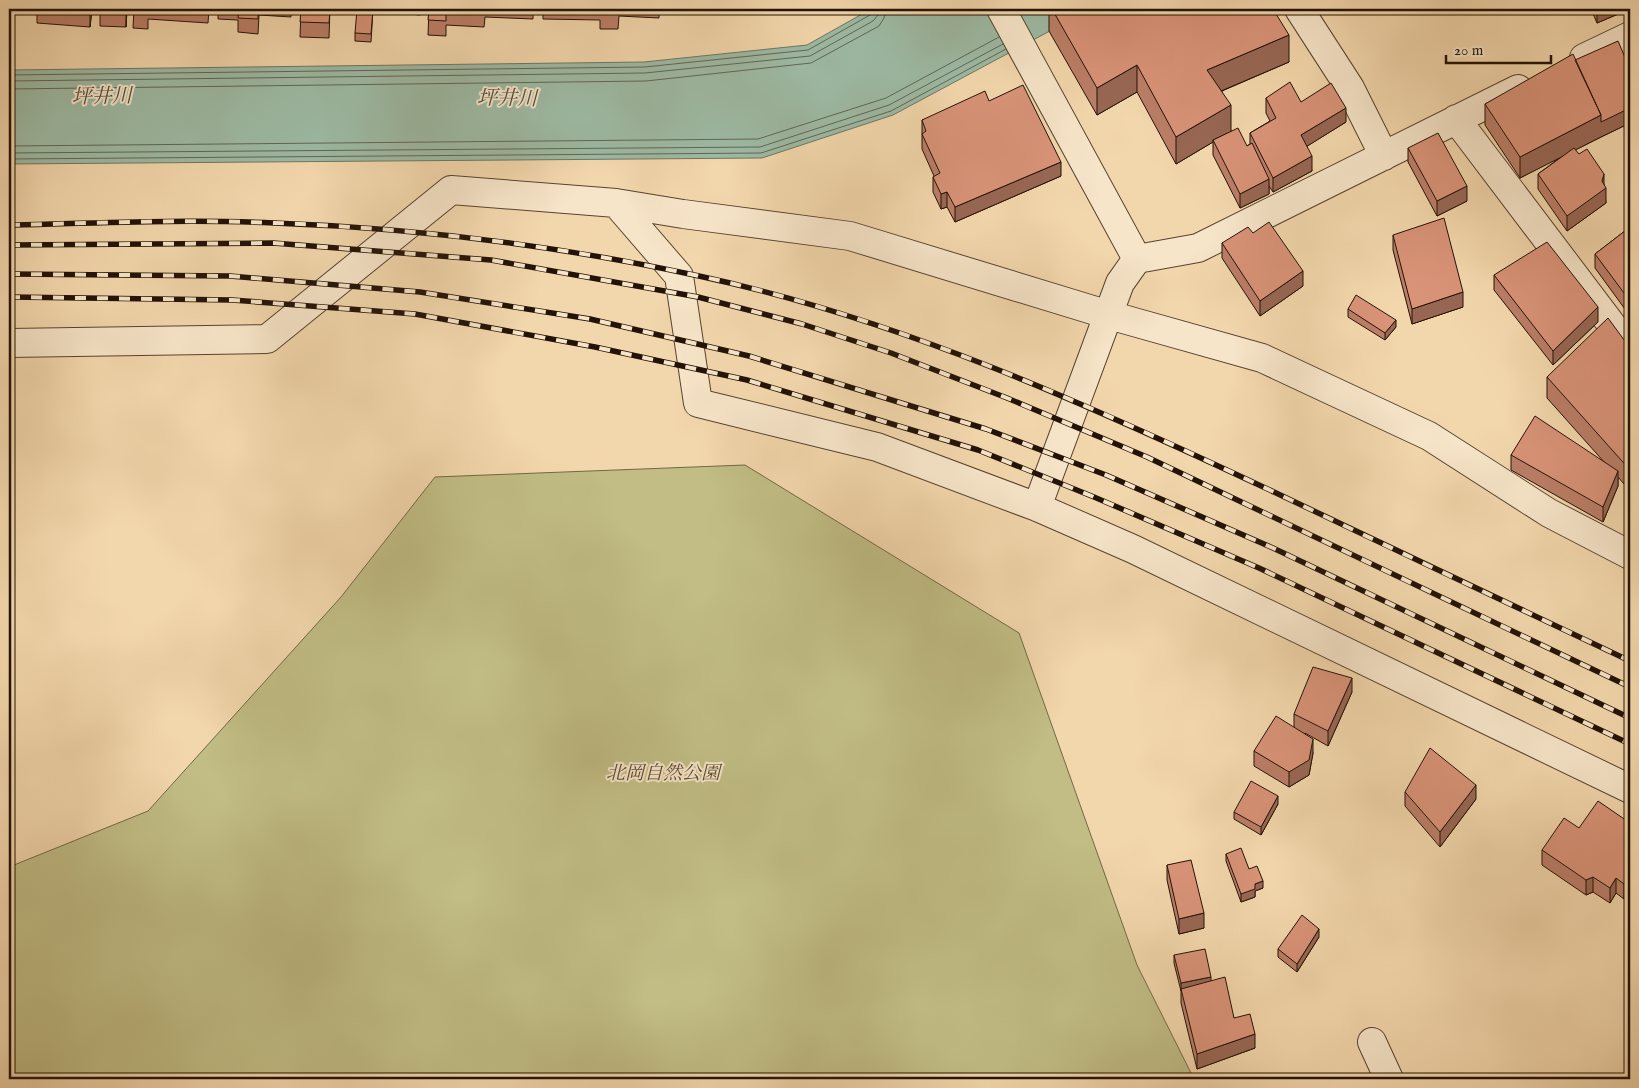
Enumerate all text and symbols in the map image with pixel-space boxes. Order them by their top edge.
scale bar [1446,32,1552,64]
text: 20 m [1454,41,1484,60]
water label: 坪井川 [72,84,134,110]
water label: 坪井川 [477,86,539,112]
park label: 北岡自然公園 [606,762,723,786]

